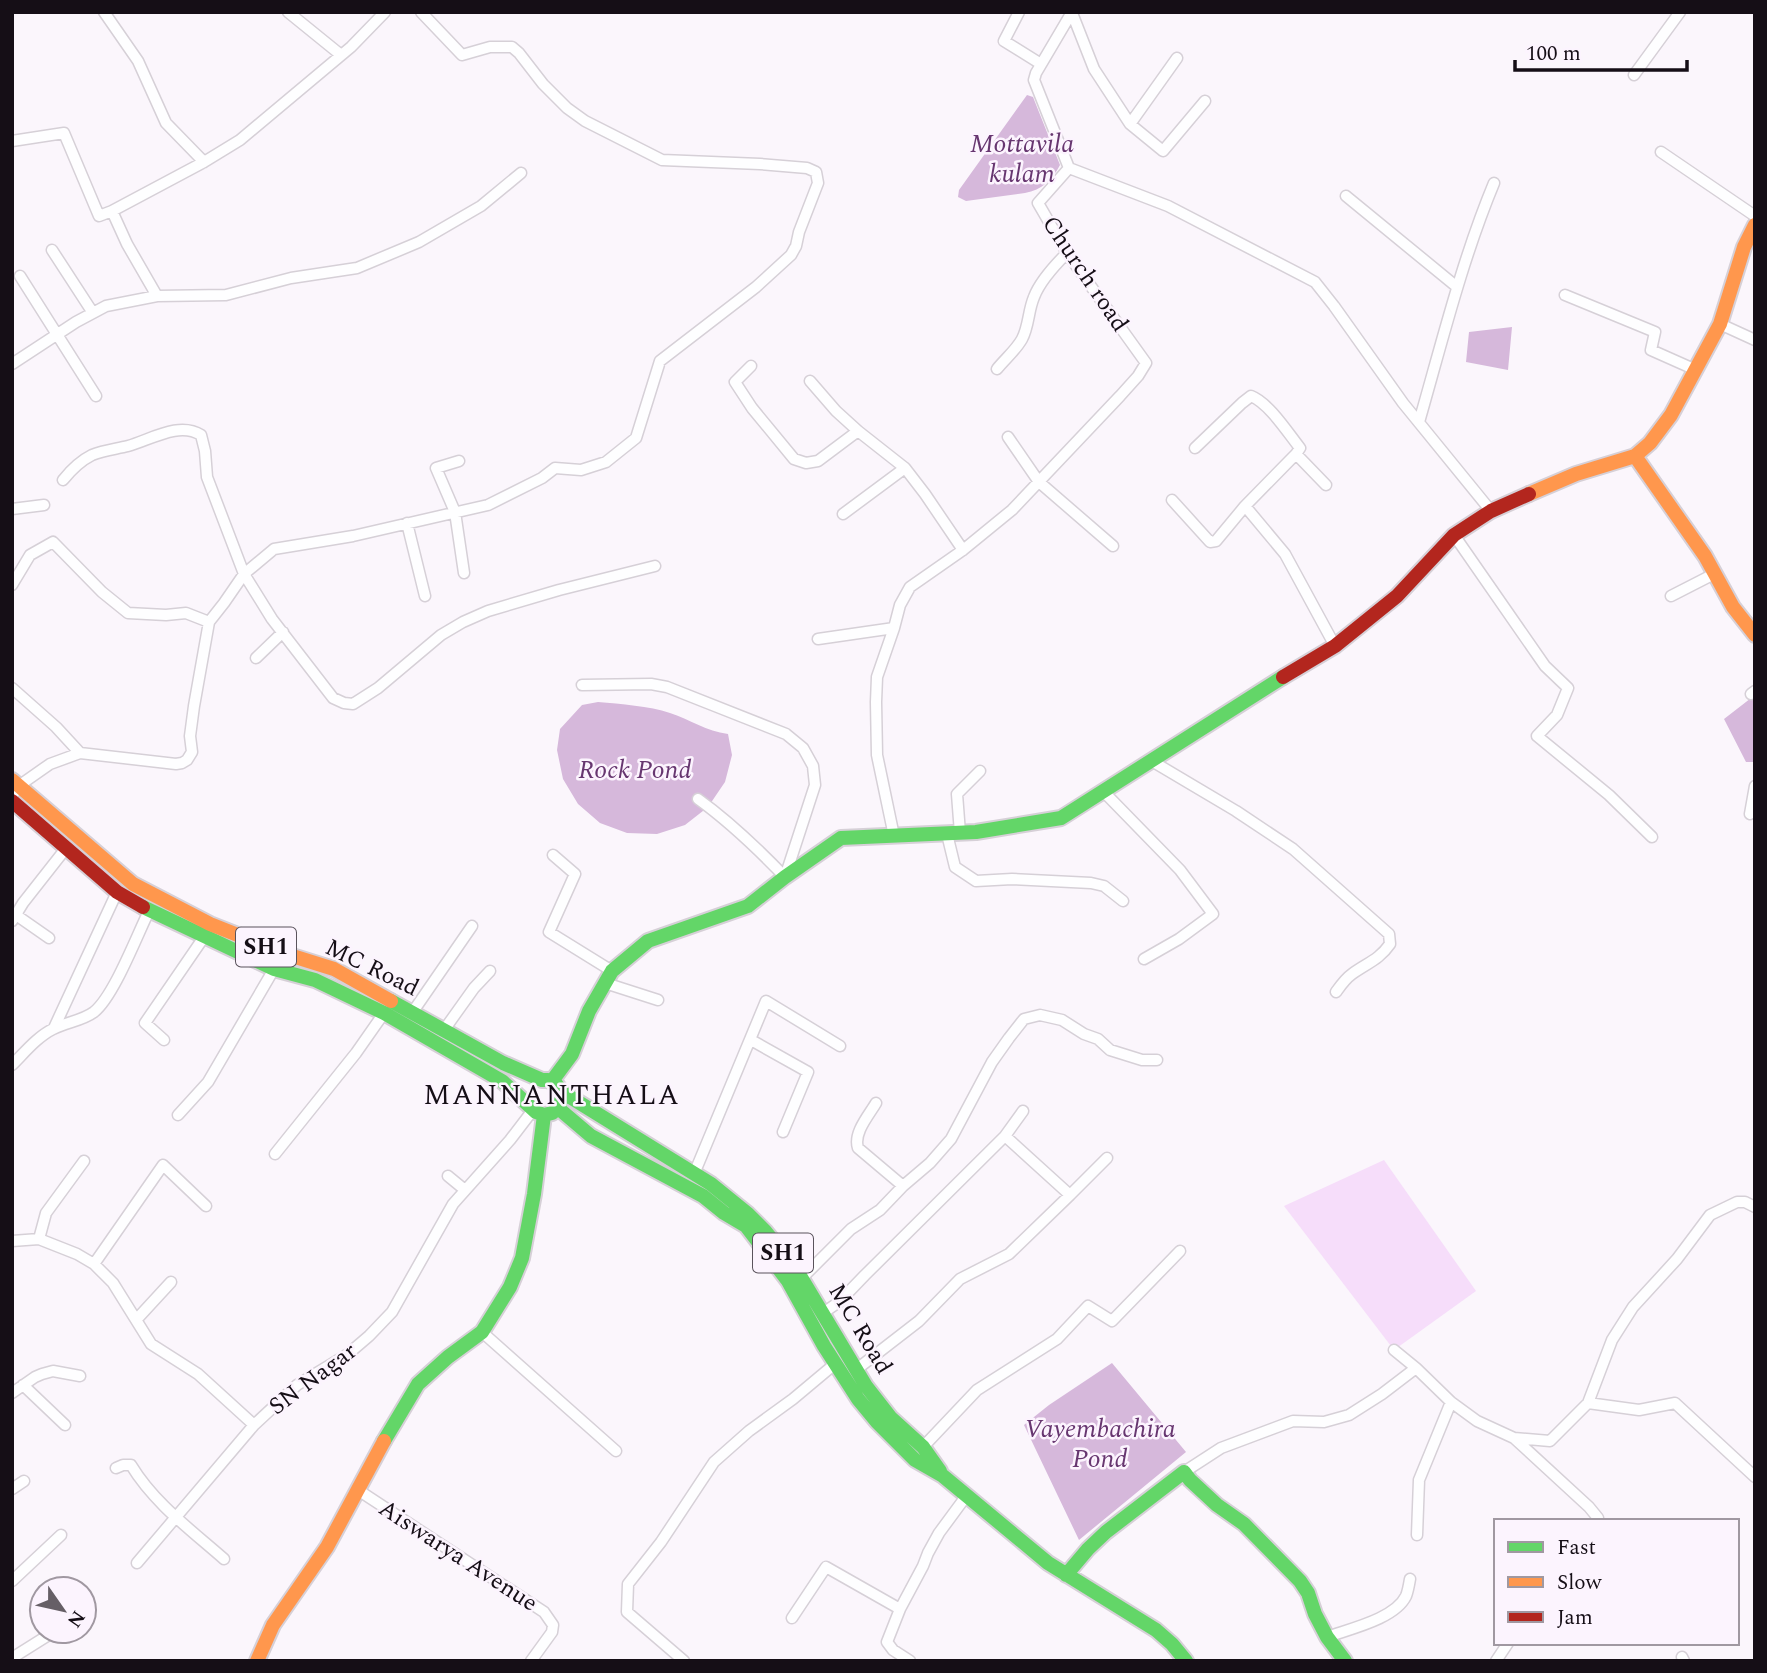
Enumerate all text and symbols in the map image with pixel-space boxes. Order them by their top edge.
scale bar [1515,28,1686,72]
text: 100 m [1526,38,1581,70]
water label: Mottavila kulam [970,124,1074,194]
street label: Church road [1033,209,1137,339]
water label: Rock Pond [578,750,692,790]
road number: SH1 [236,928,296,966]
street label: MC Road [319,930,425,1006]
district label: MANNANTHALA [423,1074,681,1117]
road number: SH1 [753,1234,813,1272]
street label: MC Road [819,1277,901,1381]
street label: SN Nagar [261,1334,365,1424]
water label: Vayembachira Pond [1024,1409,1176,1479]
street label: Aiswarya Avenue [371,1491,545,1621]
legend [1494,1519,1739,1645]
text: Fast [1557,1532,1596,1564]
text: Slow [1557,1567,1603,1599]
north arrow [28,1575,98,1645]
text: Jam [1557,1602,1593,1634]
text: N [59,1604,92,1633]

